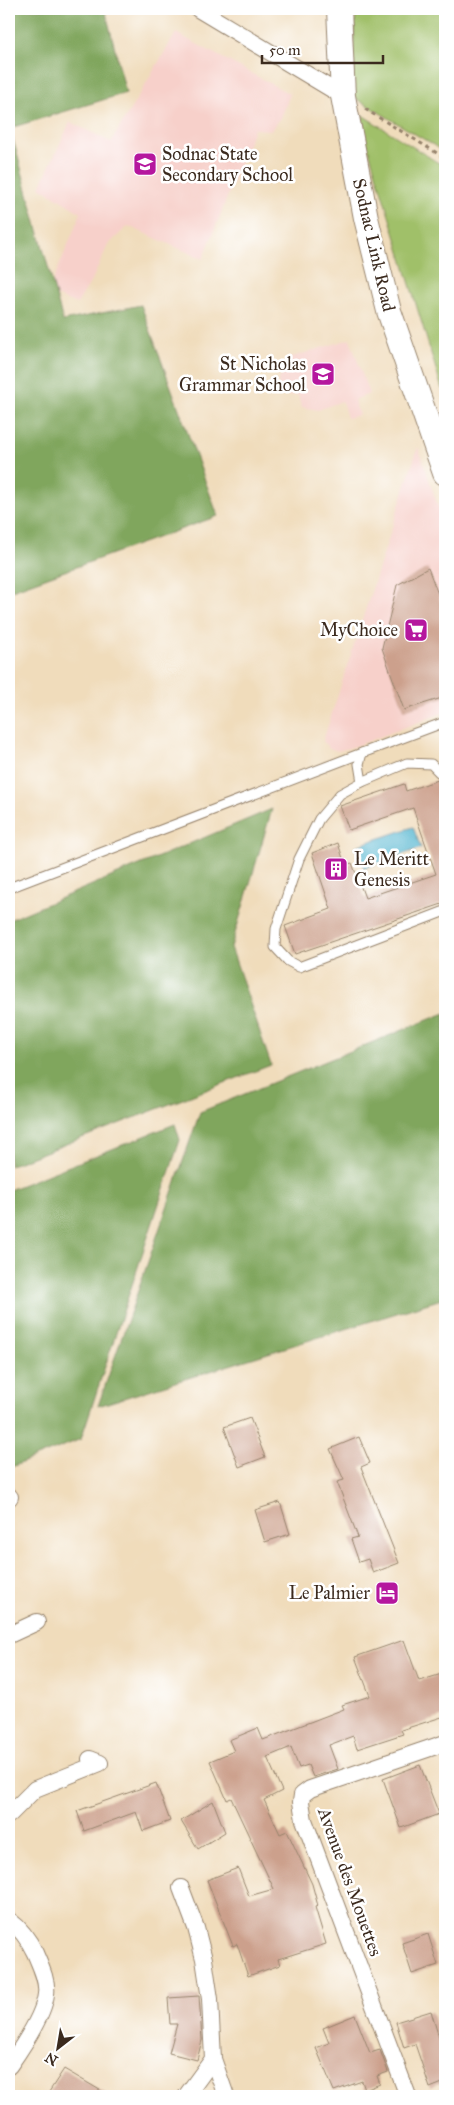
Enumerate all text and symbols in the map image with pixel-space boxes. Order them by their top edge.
scale bar [262,32,383,64]
text: 50 m [269,41,301,59]
place label: Sodnac State Secondary School [162,143,293,186]
school or university icon: Sodnac State Secondary School [132,151,158,177]
street label: Sodnac Link Road [348,176,400,314]
place label: St Nicholas Grammar School [179,353,306,396]
school or university icon: St Nicholas Grammar School [310,361,336,387]
supermarket icon: MyChoice [403,617,429,643]
place label: MyChoice [320,619,398,641]
place label: Le Meritt Genesis [354,848,430,891]
building icon: Le Meritt Genesis [323,856,349,882]
hotel icon: Le Palmier [374,1580,400,1606]
place label: Le Palmier [289,1582,370,1604]
street label: Avenue des Mouettes [313,1804,387,1959]
north arrow [32,2022,82,2072]
text: N [42,2048,61,2069]

